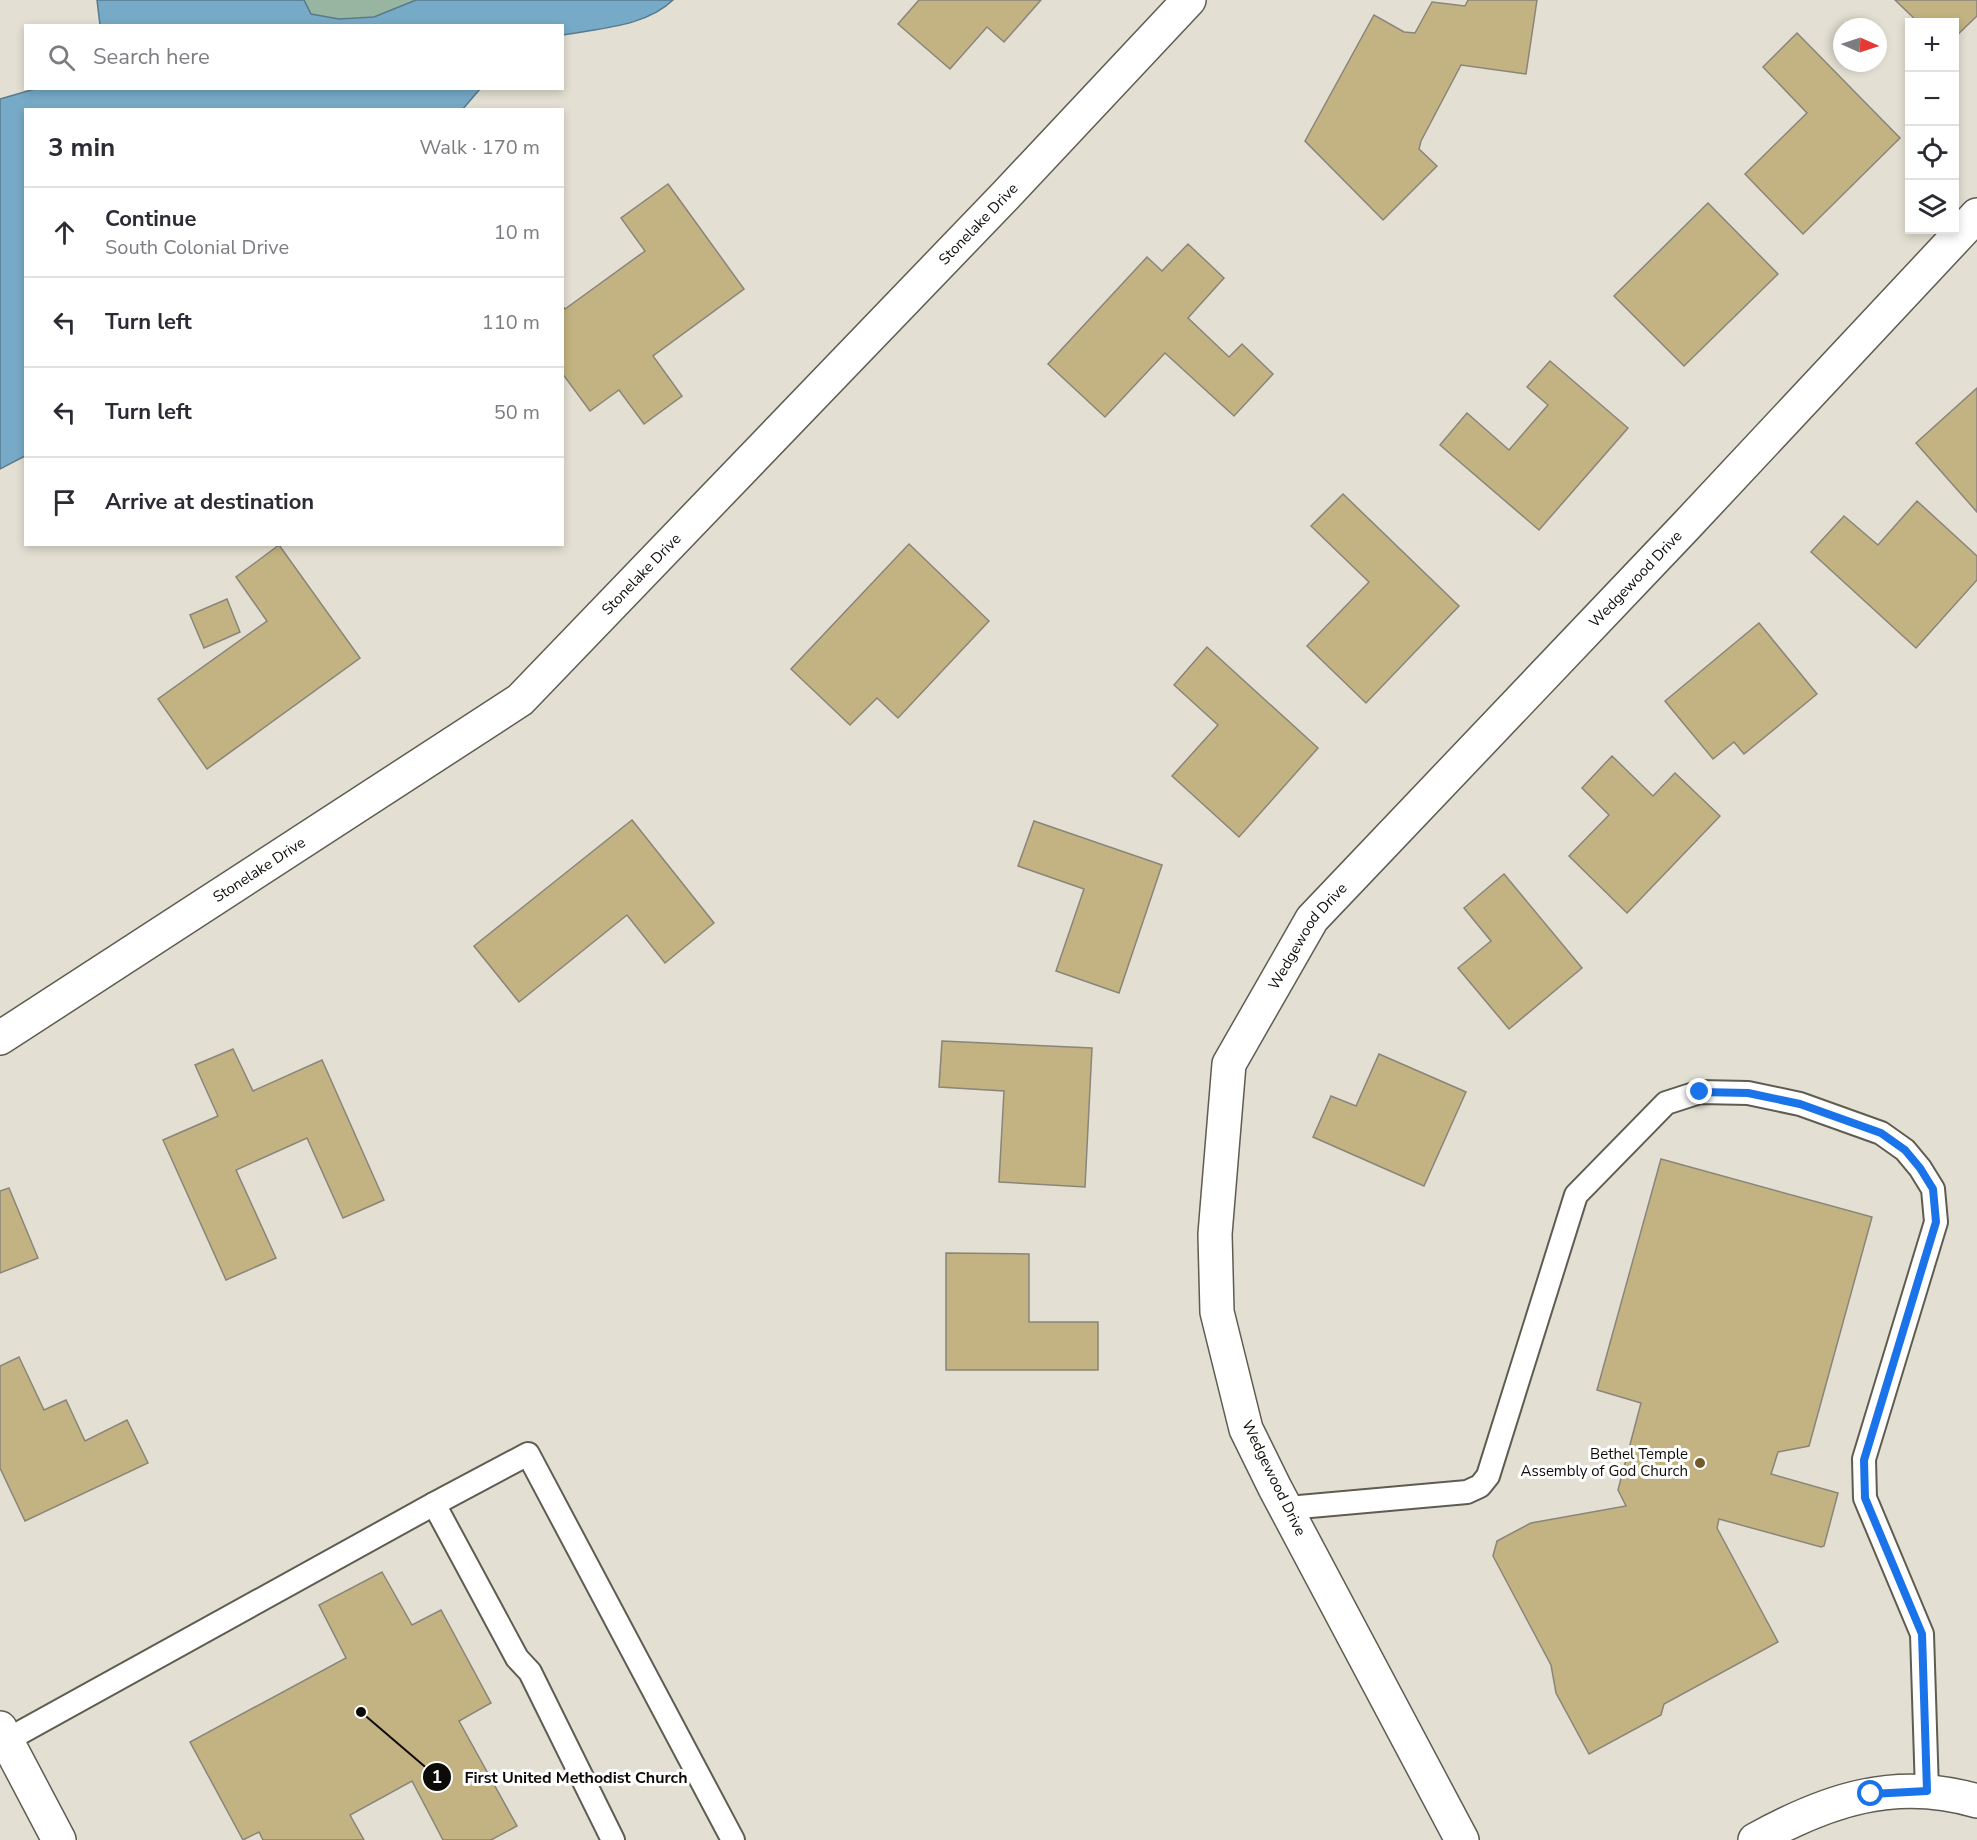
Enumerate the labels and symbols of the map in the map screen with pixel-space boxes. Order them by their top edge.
north arrow [1833,18,1887,72]
street label: Stonelake Drive [934,179,1022,269]
street label: Wedgewood Drive [1585,526,1686,632]
street label: Stonelake Drive [597,529,685,619]
street label: Stonelake Drive [209,832,309,907]
street label: Wedgewood Drive [1264,878,1351,993]
route end [1686,1078,1712,1104]
street label: Wedgewood Drive [1237,1417,1311,1539]
place label: Bethel Temple Assembly of God Church [1521,1444,1688,1481]
marker: Bethel Temple Assembly of God Church [1693,1456,1707,1470]
callout: First United Methodist Church [422,1760,699,1794]
text: 1 [432,1765,442,1789]
text: First United Methodist Church [464,1767,688,1789]
route start [1857,1780,1883,1806]

